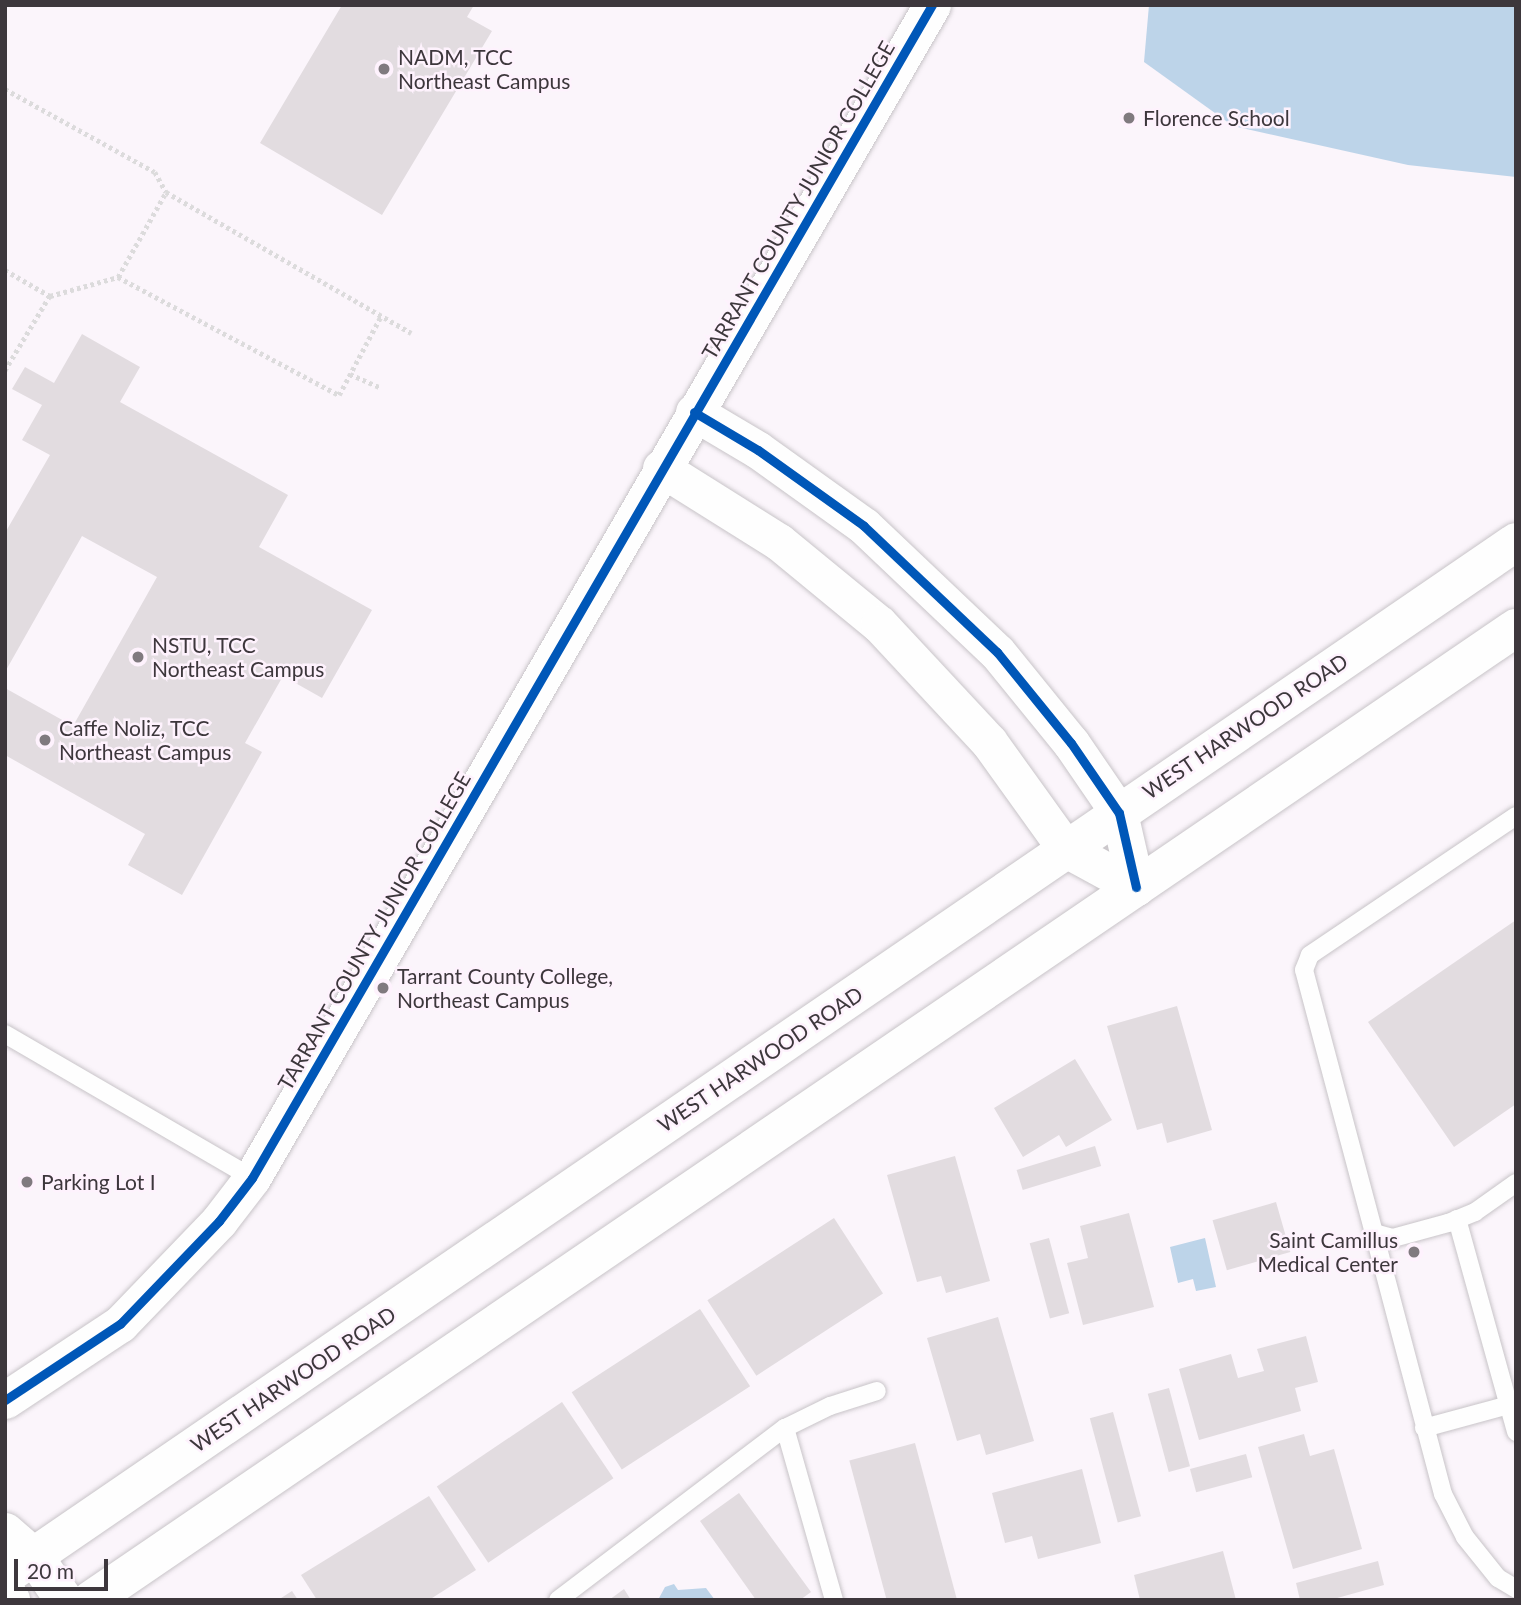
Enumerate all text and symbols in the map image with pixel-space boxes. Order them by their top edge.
street label: TARRANT COUNTY JUNIOR COLLEGE [696,36,900,364]
place label: NADM, TCC Northeast Campus [398,44,570,94]
marker: NADM, TCC Northeast Campus [376,61,392,77]
place label: Florence School [1143,105,1290,131]
marker: Florence School [1121,110,1137,126]
place label: NSTU, TCC Northeast Campus [152,632,324,682]
street label: WEST HARWOOD ROAD [1138,648,1352,804]
marker: NSTU, TCC Northeast Campus [130,649,146,665]
place label: Caffe Noliz, TCC Northeast Campus [59,715,231,765]
marker: Caffe Noliz, TCC Northeast Campus [37,732,53,748]
street label: TARRANT COUNTY JUNIOR COLLEGE [272,767,476,1095]
place label: Tarrant County College, Northeast Campus [397,963,614,1013]
marker: Tarrant County College, Northeast Campus [375,980,391,996]
street label: WEST HARWOOD ROAD [653,981,867,1137]
place label: Parking Lot I [41,1169,156,1195]
marker: Parking Lot I [19,1174,35,1190]
place label: Saint Camillus Medical Center [1257,1227,1398,1277]
marker: Saint Camillus Medical Center [1404,1242,1424,1262]
street label: WEST HARWOOD ROAD [186,1301,400,1457]
scale bar [18,1546,112,1590]
text: 20 m [27,1558,74,1583]

